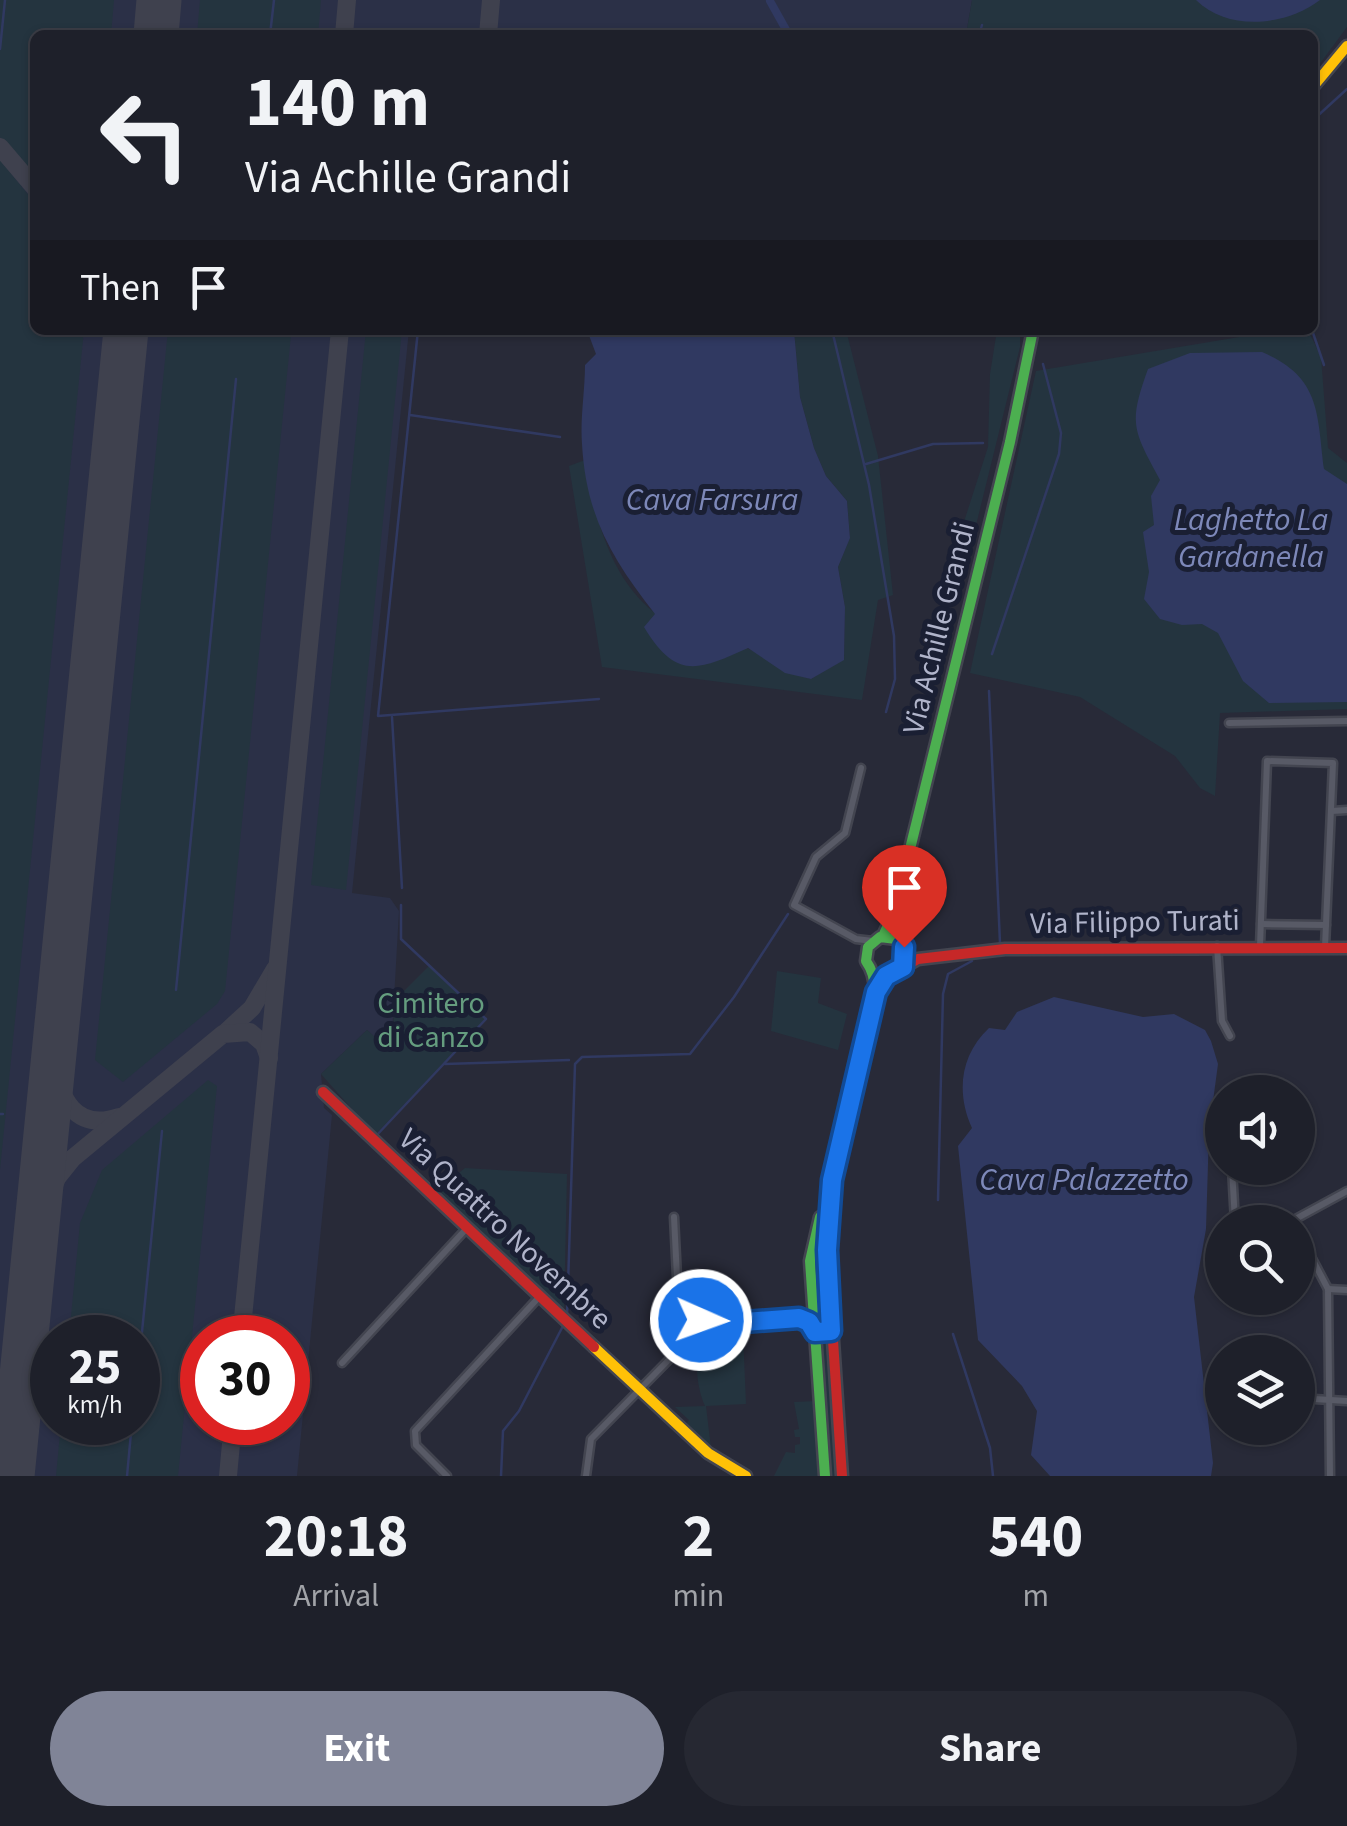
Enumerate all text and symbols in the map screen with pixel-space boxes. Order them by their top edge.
text: 140 m [245,53,430,153]
icon: left [80,70,210,200]
text: Via Achille Grandi [245,146,571,210]
icon: arrive [181,260,236,315]
text: Then [80,261,161,315]
water label: Cava Farsura [626,477,798,523]
water label: Laghetto La Gardanella [1174,497,1328,580]
street label: Via Achille Grandi [892,517,986,739]
pin [862,845,947,948]
icon: arrive [877,860,932,915]
street label: Via Filippo Turati [1030,899,1240,945]
park label: Cimitero di Canzo [377,982,485,1059]
map controls [1205,1075,1315,1445]
button: sound [1205,1075,1315,1185]
street label: Via Quattro Novembre [389,1119,621,1339]
water label: Cava Palazzetto [979,1157,1189,1203]
button: search [1205,1205,1315,1315]
position arrow [649,1268,753,1372]
speed limit sign: 30 [180,1315,310,1445]
text: 25 [69,1332,121,1403]
button: layers [1205,1335,1315,1445]
text: km/h [67,1387,123,1423]
text: 20:18 [264,1495,409,1580]
text: 2 [683,1495,714,1580]
text: 540 [988,1495,1083,1580]
text: Arrival [293,1573,379,1619]
text: min [672,1573,724,1619]
text: m [1022,1573,1049,1619]
button: Exit [50,1691,664,1806]
button: Share [684,1691,1297,1806]

